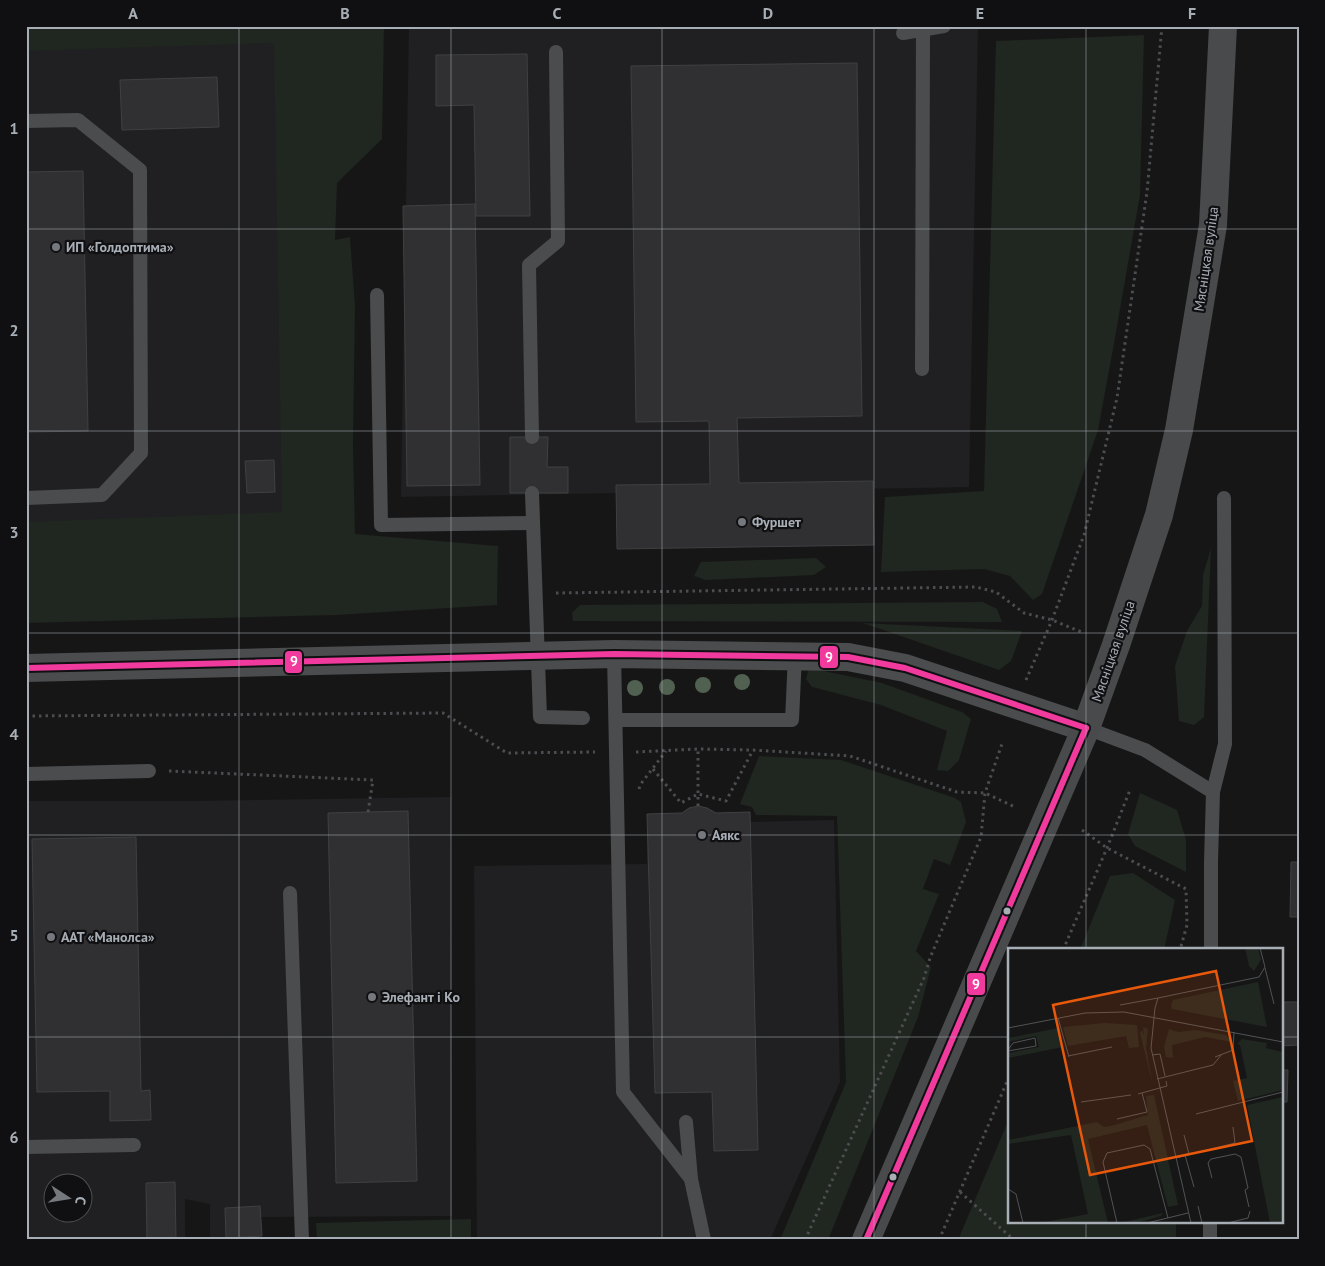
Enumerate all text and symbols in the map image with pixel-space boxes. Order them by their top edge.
text: A [128,3,138,23]
text: B [340,3,350,23]
text: C [553,3,562,23]
text: D [763,3,773,23]
text: E [976,3,984,23]
text: F [1188,3,1196,23]
text: 1 [9,118,19,138]
street label: Мясніцкая вуліца [1190,205,1222,313]
place label: ИП «Голдоптима» [66,238,174,256]
marker: ИП «Голдоптима» [50,241,62,253]
text: 2 [9,320,19,340]
place label: Фуршет [752,513,801,531]
marker: Фуршет [736,516,748,528]
text: 3 [9,522,19,542]
street label: Мясніцкая вуліца [1087,598,1139,704]
line badge: 9 [819,645,839,669]
text: 9 [825,648,833,666]
line badge: 9 [284,650,303,674]
text: 9 [290,652,298,670]
text: 4 [9,724,19,744]
place label: Аякс [712,826,740,844]
marker: Аякс [696,829,708,841]
unlabelled marker [1002,906,1012,916]
text: 5 [9,925,19,945]
place label: ААТ «Манолса» [61,928,155,946]
marker: ААТ «Манолса» [45,931,57,943]
inset map [1008,948,1282,1224]
line badge: 9 [966,972,986,996]
text: 9 [972,975,980,993]
place label: Элефант і Ко [382,988,461,1006]
marker: Элефант і Ко [366,991,378,1003]
text: 6 [9,1127,19,1147]
unlabelled marker [888,1172,898,1182]
north arrow [42,1174,92,1224]
text: С [71,1195,90,1207]

